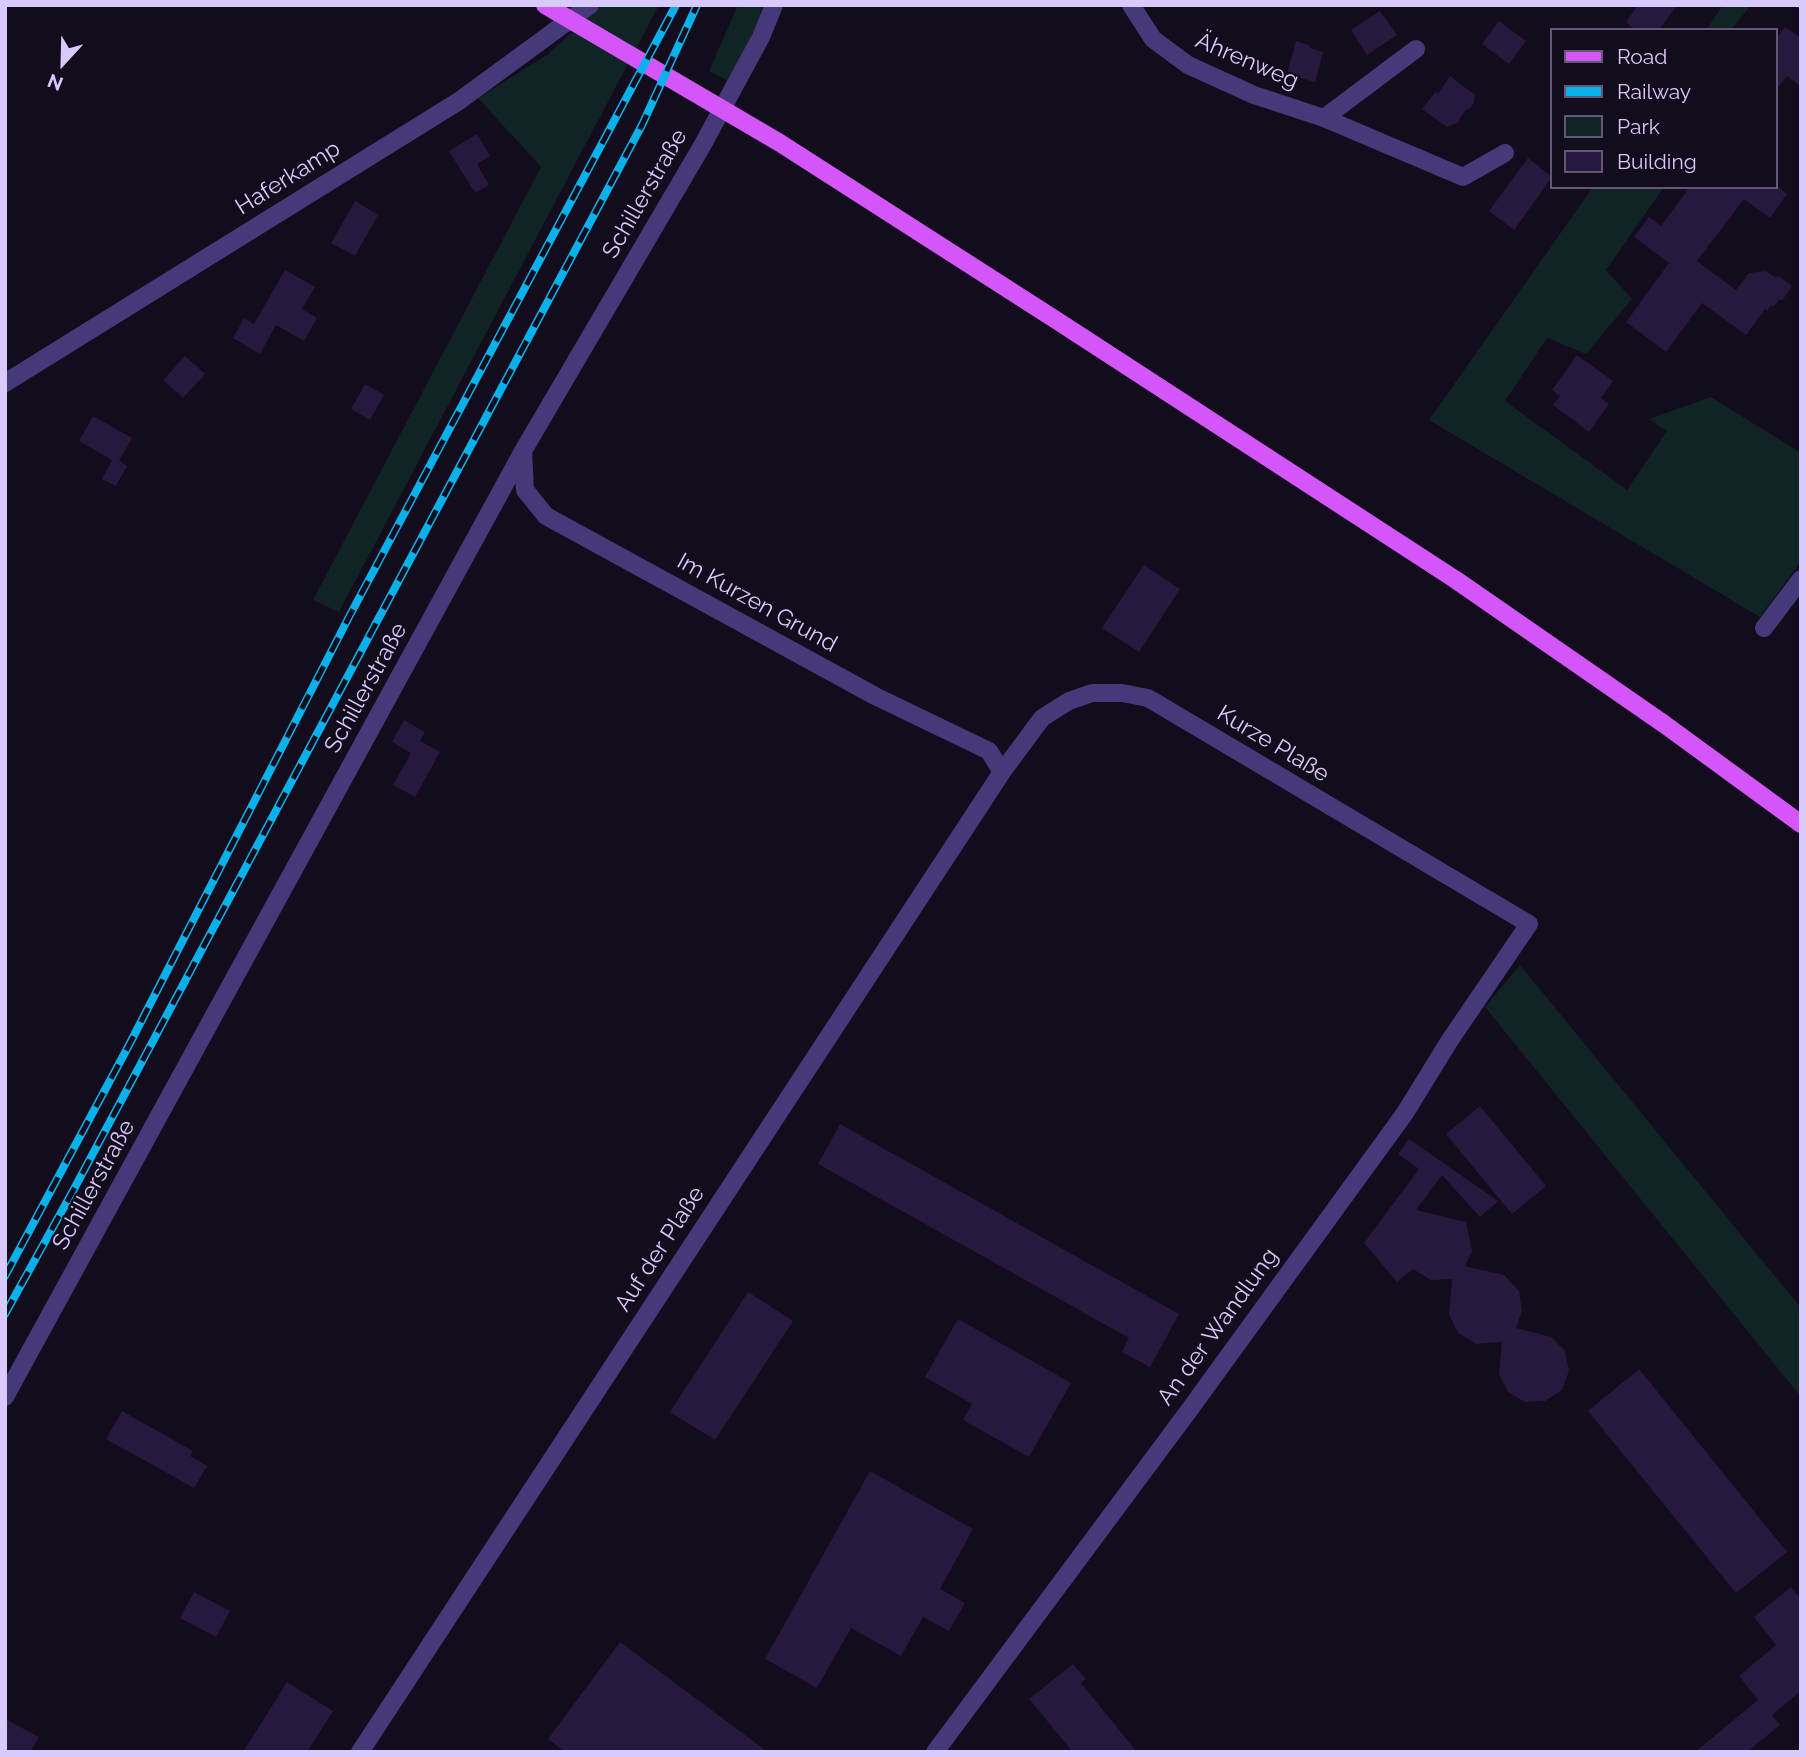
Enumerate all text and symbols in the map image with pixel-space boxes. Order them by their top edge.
street label: Ährenweg [1191,27,1303,95]
north arrow [28,28,98,98]
legend [1550,28,1778,189]
text: Road [1617,44,1667,69]
text: N [44,70,66,95]
text: Railway [1617,79,1691,104]
text: Park [1617,114,1660,139]
street label: Schillerstraße [597,124,693,264]
street label: Haferkamp [231,135,345,221]
text: Building [1617,149,1697,174]
street label: Im Kurzen Grund [672,548,842,658]
street label: Schillerstraße [319,618,413,758]
street label: Kurze Plaße [1212,700,1334,788]
street label: Schillerstraße [47,1115,141,1255]
street label: Auf der Plaße [609,1181,711,1317]
street label: An der Wandlung [1152,1243,1284,1411]

